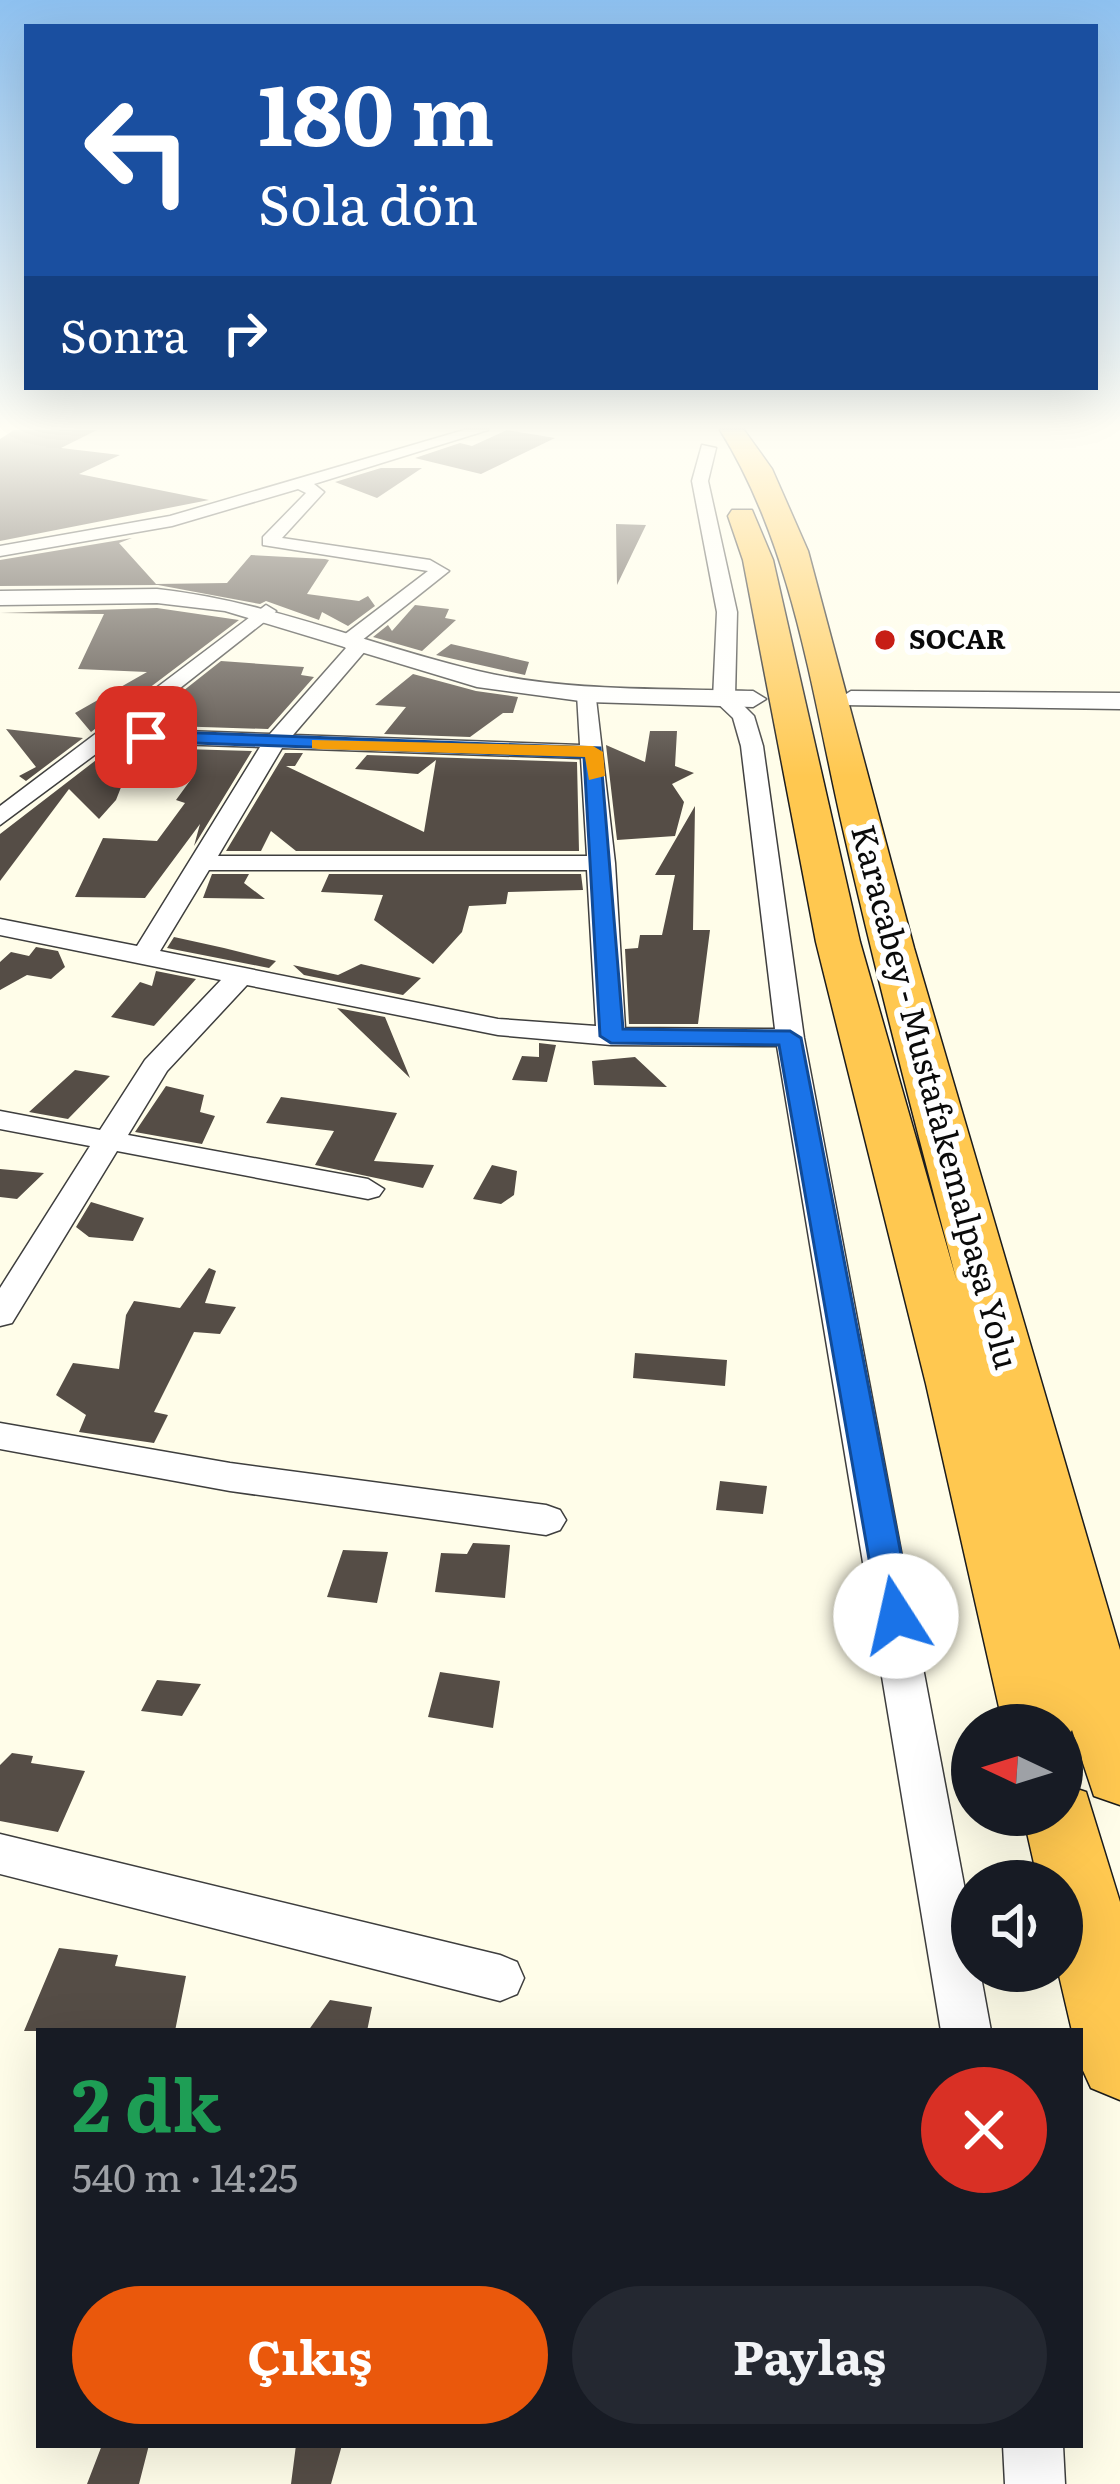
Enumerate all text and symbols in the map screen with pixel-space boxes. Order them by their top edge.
text: 180 m [258,47,495,172]
icon: left [60,72,216,228]
text: Sola dön [258,161,478,242]
text: Sonra [60,300,188,367]
icon: right [212,300,278,366]
place label: SOCAR [909,617,1006,657]
marker: SOCAR [872,627,898,653]
pin [95,686,197,788]
icon: arrive [113,704,179,770]
street label: Karacabey - Mustafakemalpaşa Yolu [841,819,1034,1374]
position arrow [833,1553,959,1679]
north arrow [951,1704,1083,1836]
map controls [951,1704,1083,1992]
button: sound [951,1860,1083,1992]
text: 2 dk [72,2047,221,2154]
button: close [921,2067,1047,2193]
text: 540 m · 14:25 [72,2146,298,2204]
button: Çıkış [72,2286,548,2424]
button: Paylaş [572,2286,1047,2424]

